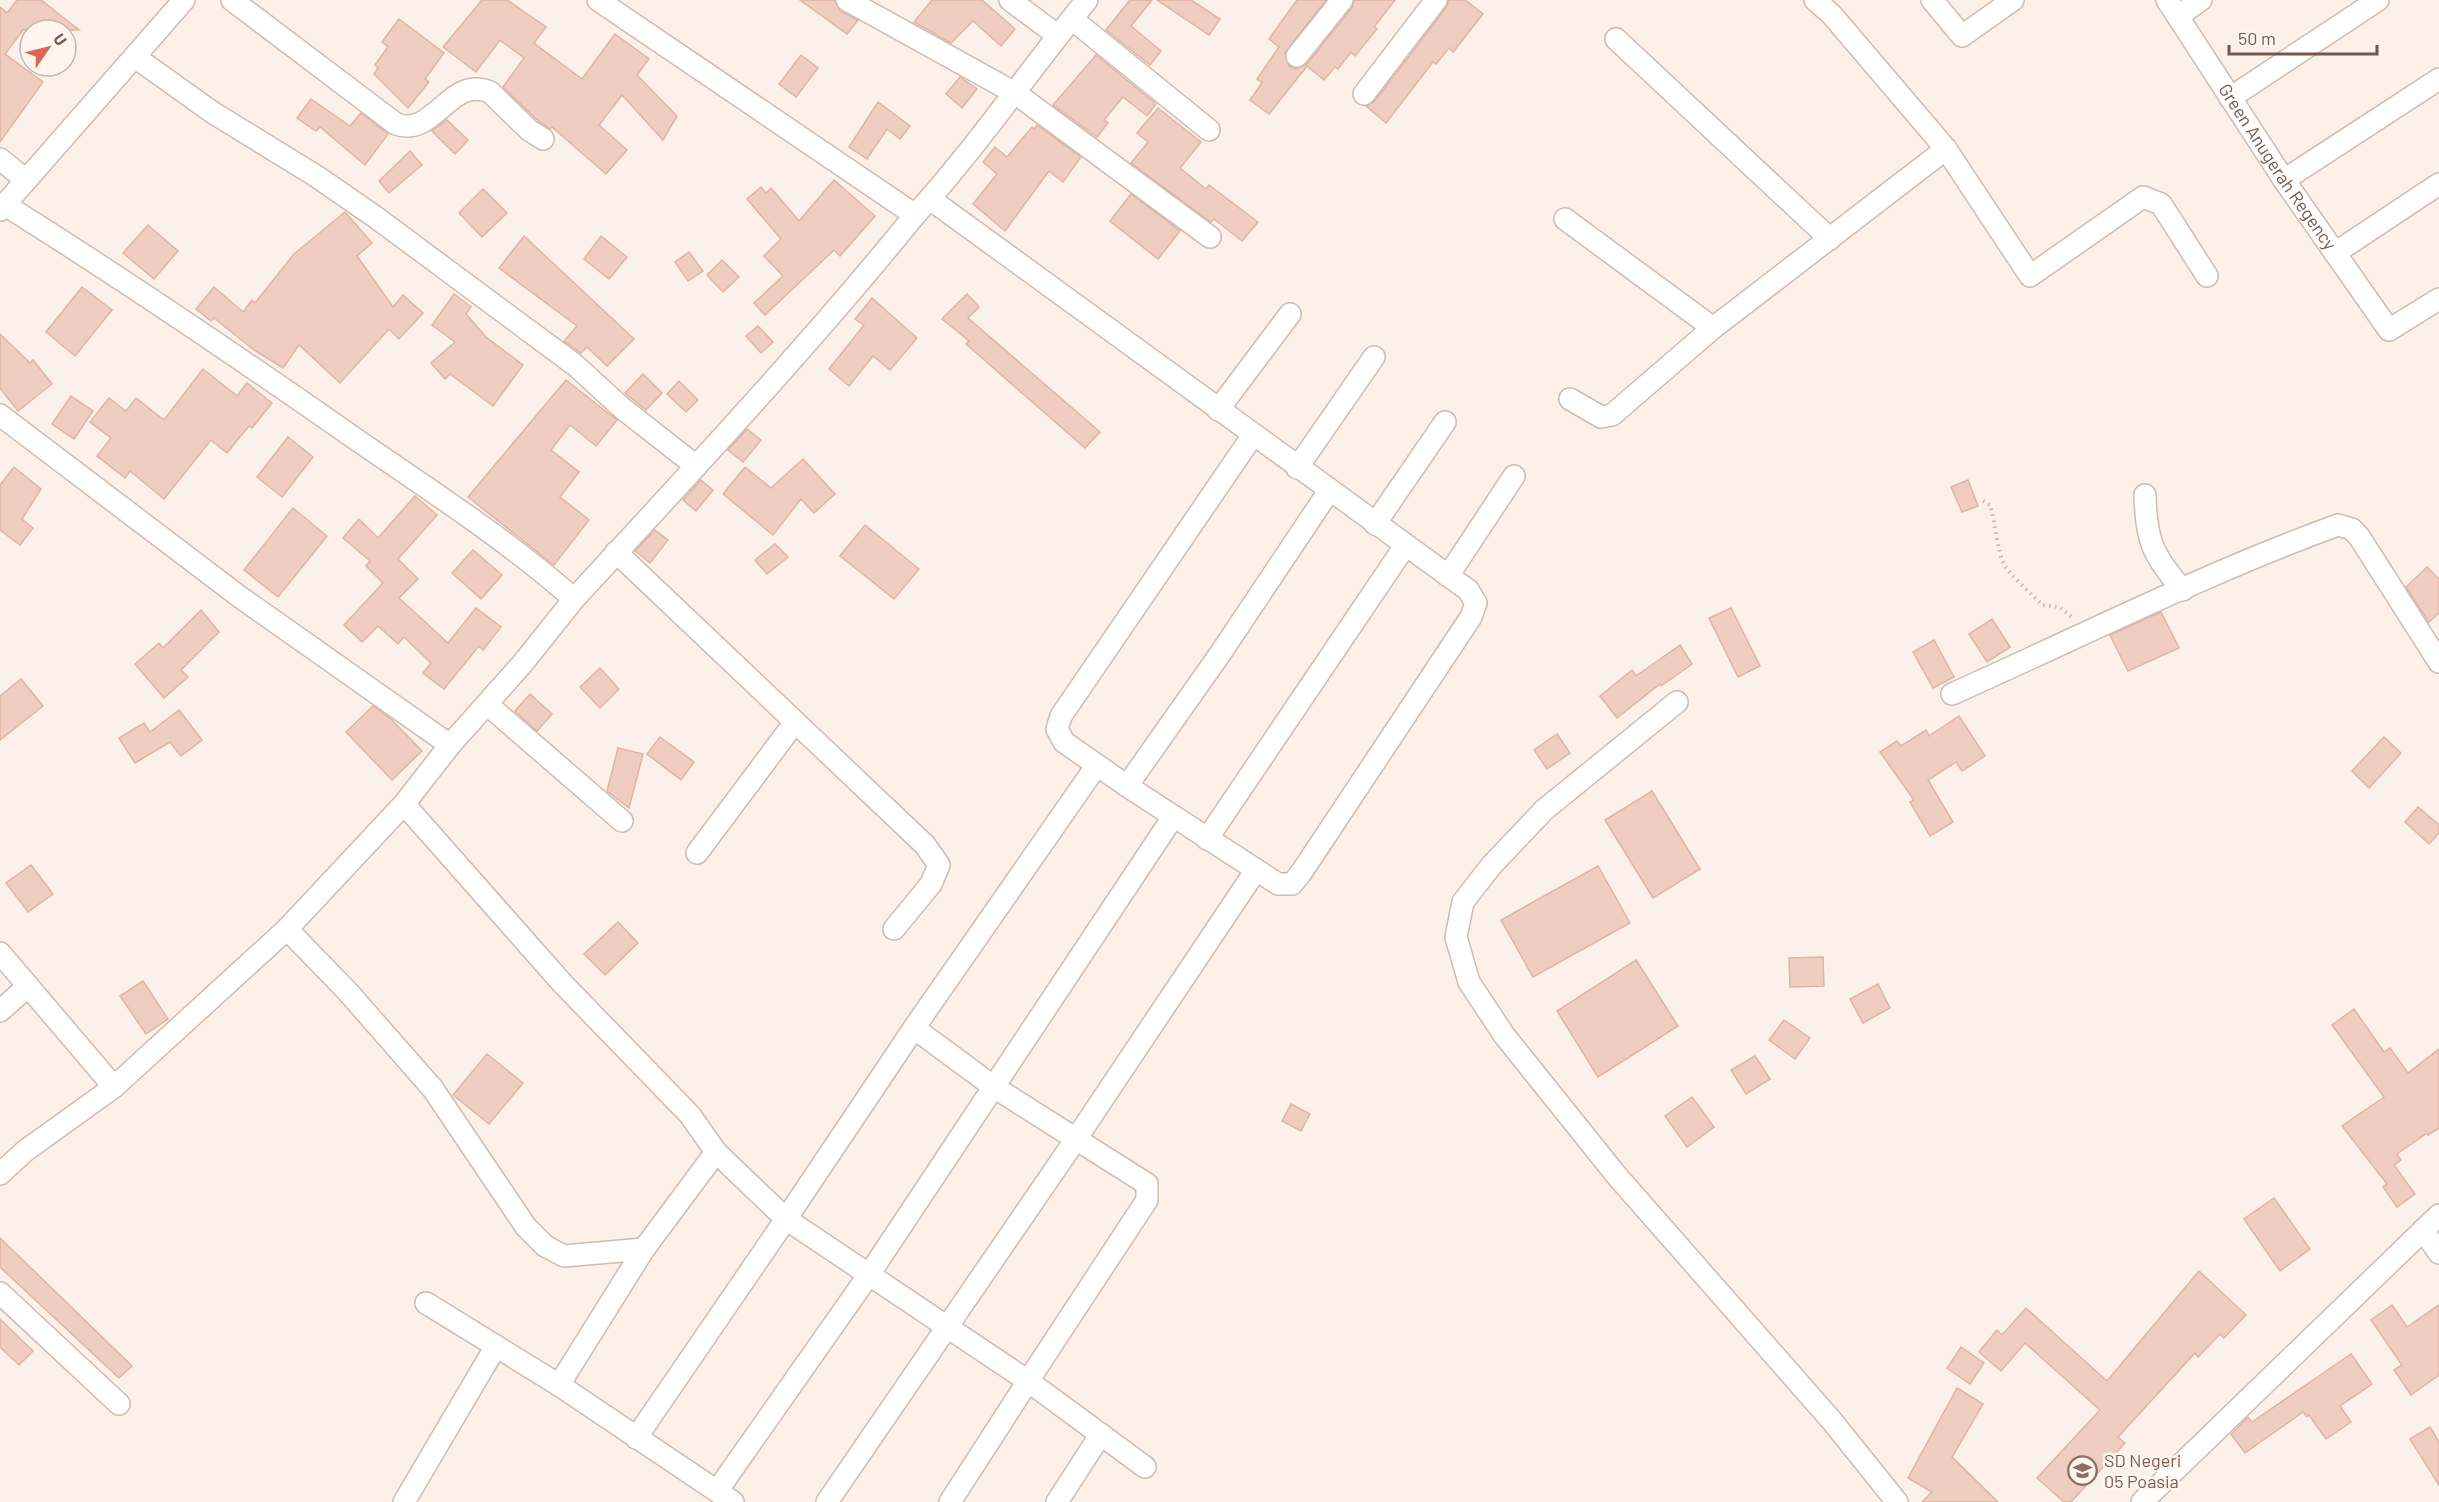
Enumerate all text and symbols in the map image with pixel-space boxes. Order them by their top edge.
north arrow [18,18,78,78]
scale bar [2229,18,2378,56]
text: 50 m [2238,27,2276,49]
text: U [50,30,71,49]
street label: Green Anugerah Regency [2214,79,2342,254]
place label: SD Negeri 05 Poasia [2104,1449,2181,1492]
school or university icon: SD Negeri 05 Poasia [2067,1455,2099,1487]

